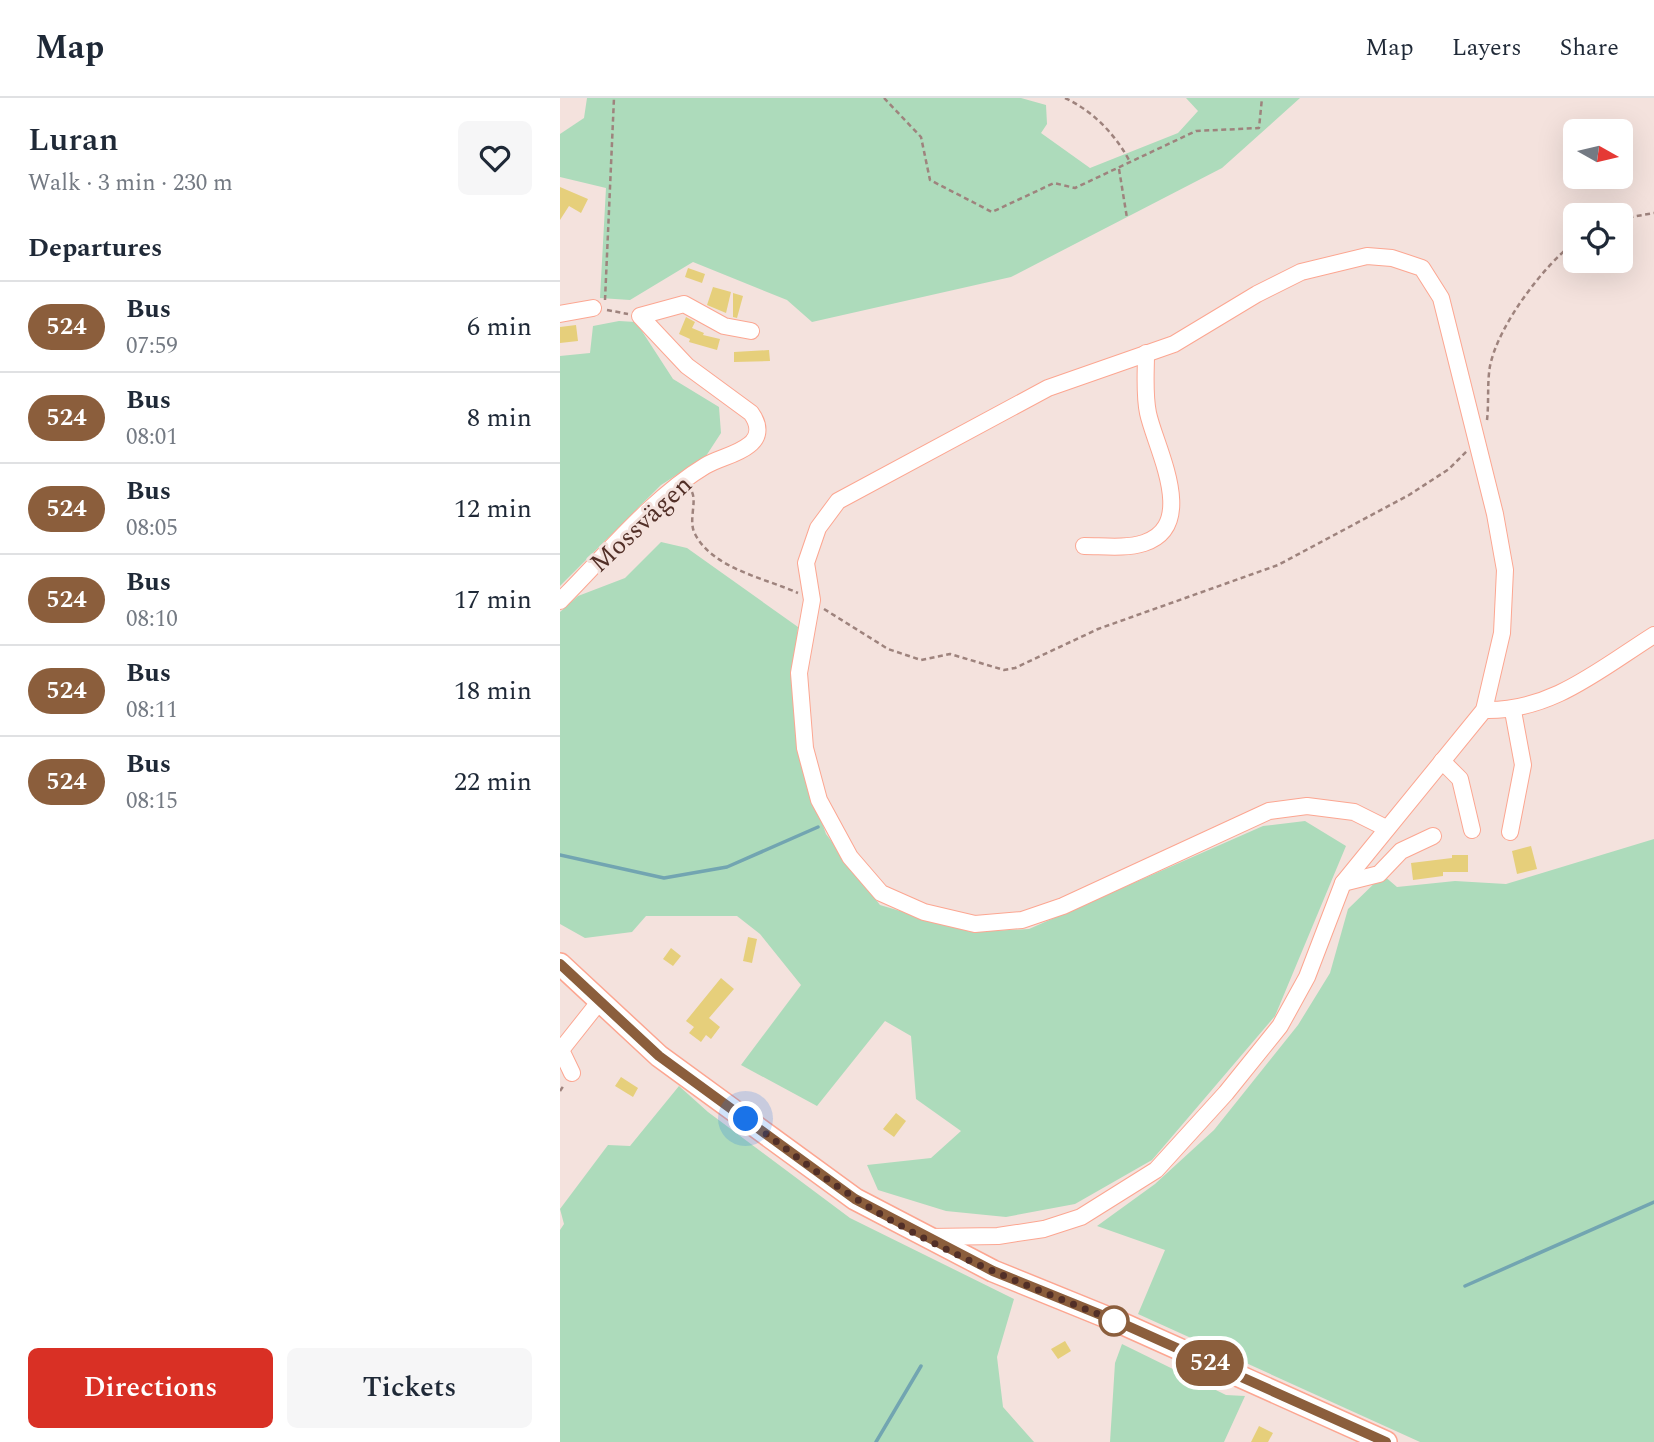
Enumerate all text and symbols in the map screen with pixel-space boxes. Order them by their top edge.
text: Map [35,23,104,73]
text: Map [1365,30,1414,66]
text: Layers [1452,30,1522,66]
text: Share [1560,30,1619,66]
text: Luran [28,115,119,165]
north arrow [1563,119,1633,189]
map controls [1563,119,1633,273]
button: heart [458,121,532,195]
text: Walk · 3 min · 230 m [28,166,233,201]
button: locate [1563,203,1633,273]
text: Departures [28,228,162,268]
text: Bus [126,289,171,329]
text: 6 min [467,307,532,347]
text: 524 [46,309,87,345]
text: 07:59 [126,329,178,364]
text: Bus [126,380,171,420]
text: 8 min [467,398,532,438]
text: 524 [46,400,87,436]
text: 08:01 [126,420,178,455]
street label: Mossvägen [581,466,701,582]
text: Bus [126,471,171,511]
text: 12 min [454,489,532,529]
text: 524 [46,491,87,527]
text: 08:05 [126,511,178,546]
text: Bus [126,562,171,602]
text: 17 min [454,580,532,620]
text: 524 [46,582,87,618]
text: 08:10 [126,602,178,637]
text: Bus [126,653,171,693]
text: 18 min [454,671,532,711]
text: 524 [46,673,87,709]
text: 08:11 [126,693,178,728]
text: Bus [126,744,171,784]
text: 22 min [454,762,532,802]
text: 524 [46,764,87,800]
text: 08:15 [126,784,178,819]
your location [728,1101,763,1136]
unlabelled marker [1099,1306,1129,1336]
line badge: 524 [1170,1340,1250,1386]
text: 524 [1190,1345,1230,1381]
button: Directions [28,1348,273,1428]
button: Tickets [287,1348,532,1428]

